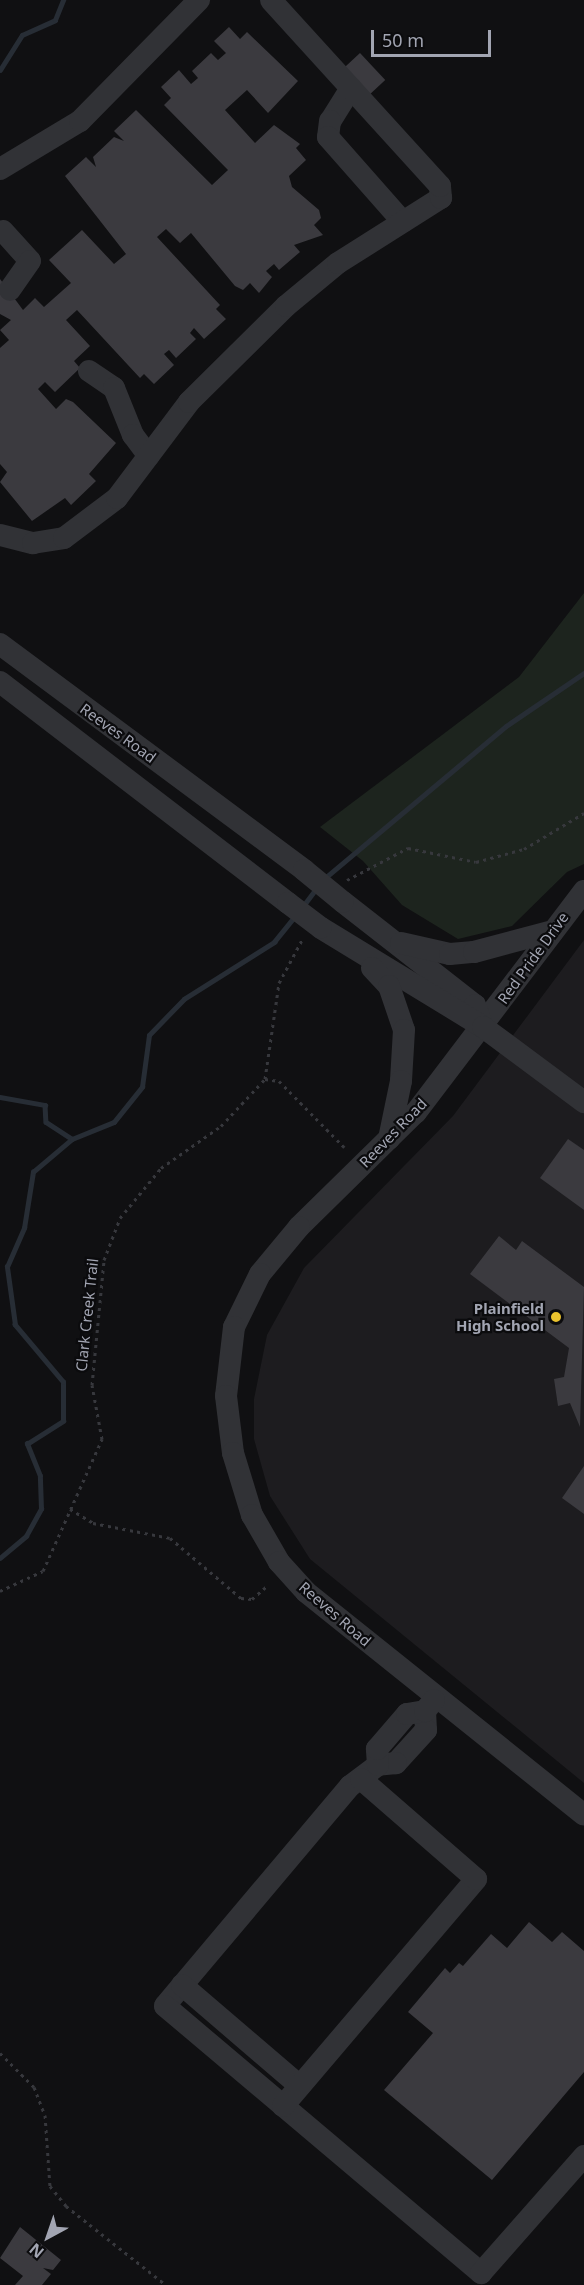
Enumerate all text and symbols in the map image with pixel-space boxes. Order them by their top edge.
scale bar [374,18,494,56]
text: 50 m [382,28,424,52]
street label: Reeves Road [77,700,159,766]
street label: Red Pride Drive [494,909,572,1007]
street label: Reeves Road [356,1095,430,1171]
street label: Clark Creek Trail [72,1258,102,1372]
place label: Plainfield High School [456,1299,544,1334]
marker: Plainfield High School [549,1310,563,1324]
street label: Reeves Road [295,1578,375,1650]
north arrow [18,2207,78,2267]
text: N [24,2238,48,2263]

